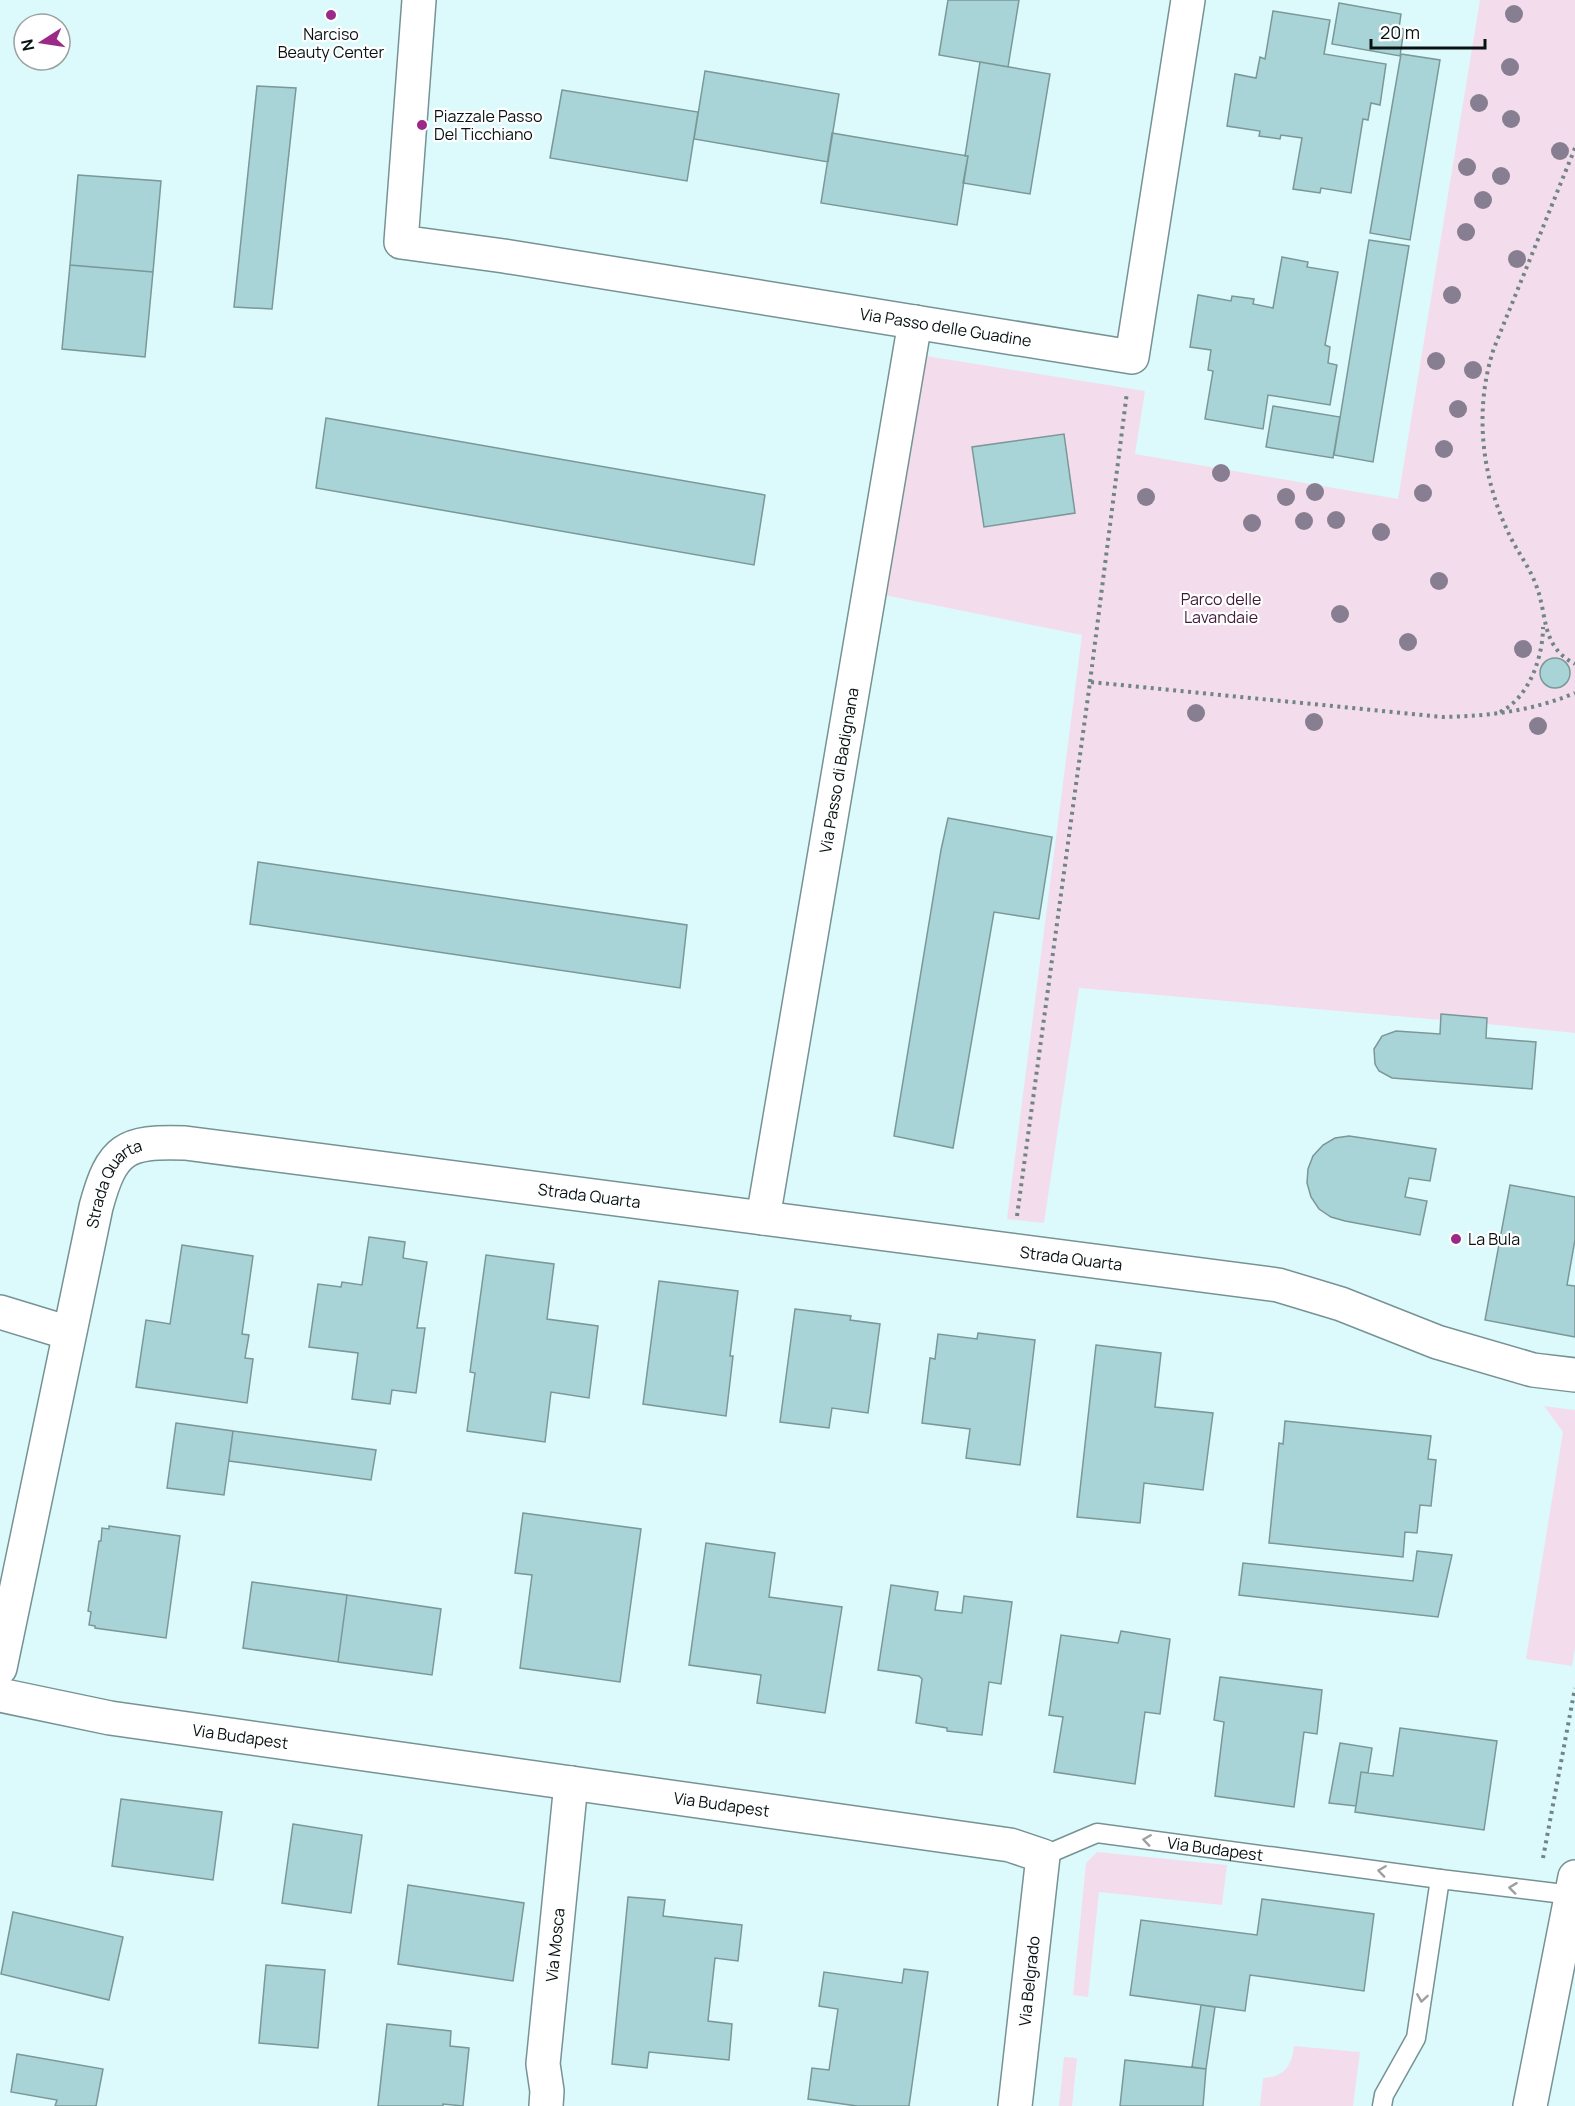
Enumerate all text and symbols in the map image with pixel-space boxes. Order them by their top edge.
marker: Narciso Beauty Center [324,8,338,22]
north arrow [12,12,72,72]
scale bar [1371,12,1485,50]
text: 20 m [1380,20,1420,44]
place label: Narciso Beauty Center [278,23,384,63]
text: N [15,37,39,53]
place label: Piazzale Passo Del Ticchiano [434,105,542,145]
marker: Piazzale Passo Del Ticchiano [415,118,429,132]
street label: Via Passo delle Guadine [858,302,1033,352]
park label: Parco delle Lavandaie [1181,588,1261,628]
street label: Via Passo di Badignana [814,686,864,855]
street label: Strada Quarta [81,1134,144,1230]
street label: Strada Quarta [537,1178,642,1213]
place label: La Bula [1468,1228,1520,1250]
marker: La Bula [1449,1232,1463,1246]
street label: Strada Quarta [1019,1241,1124,1276]
street label: Via Budapest [191,1719,290,1754]
street label: Via Budapest [672,1787,771,1822]
street label: Via Budapest [1166,1832,1265,1866]
one-way arrow [1142,1834,1151,1846]
one-way arrow [1377,1865,1386,1878]
one-way arrow [1509,1882,1518,1895]
street label: Via Mosca [540,1907,569,1983]
street label: Via Belgrado [1013,1935,1045,2027]
one-way arrow [1417,1993,1429,2003]

